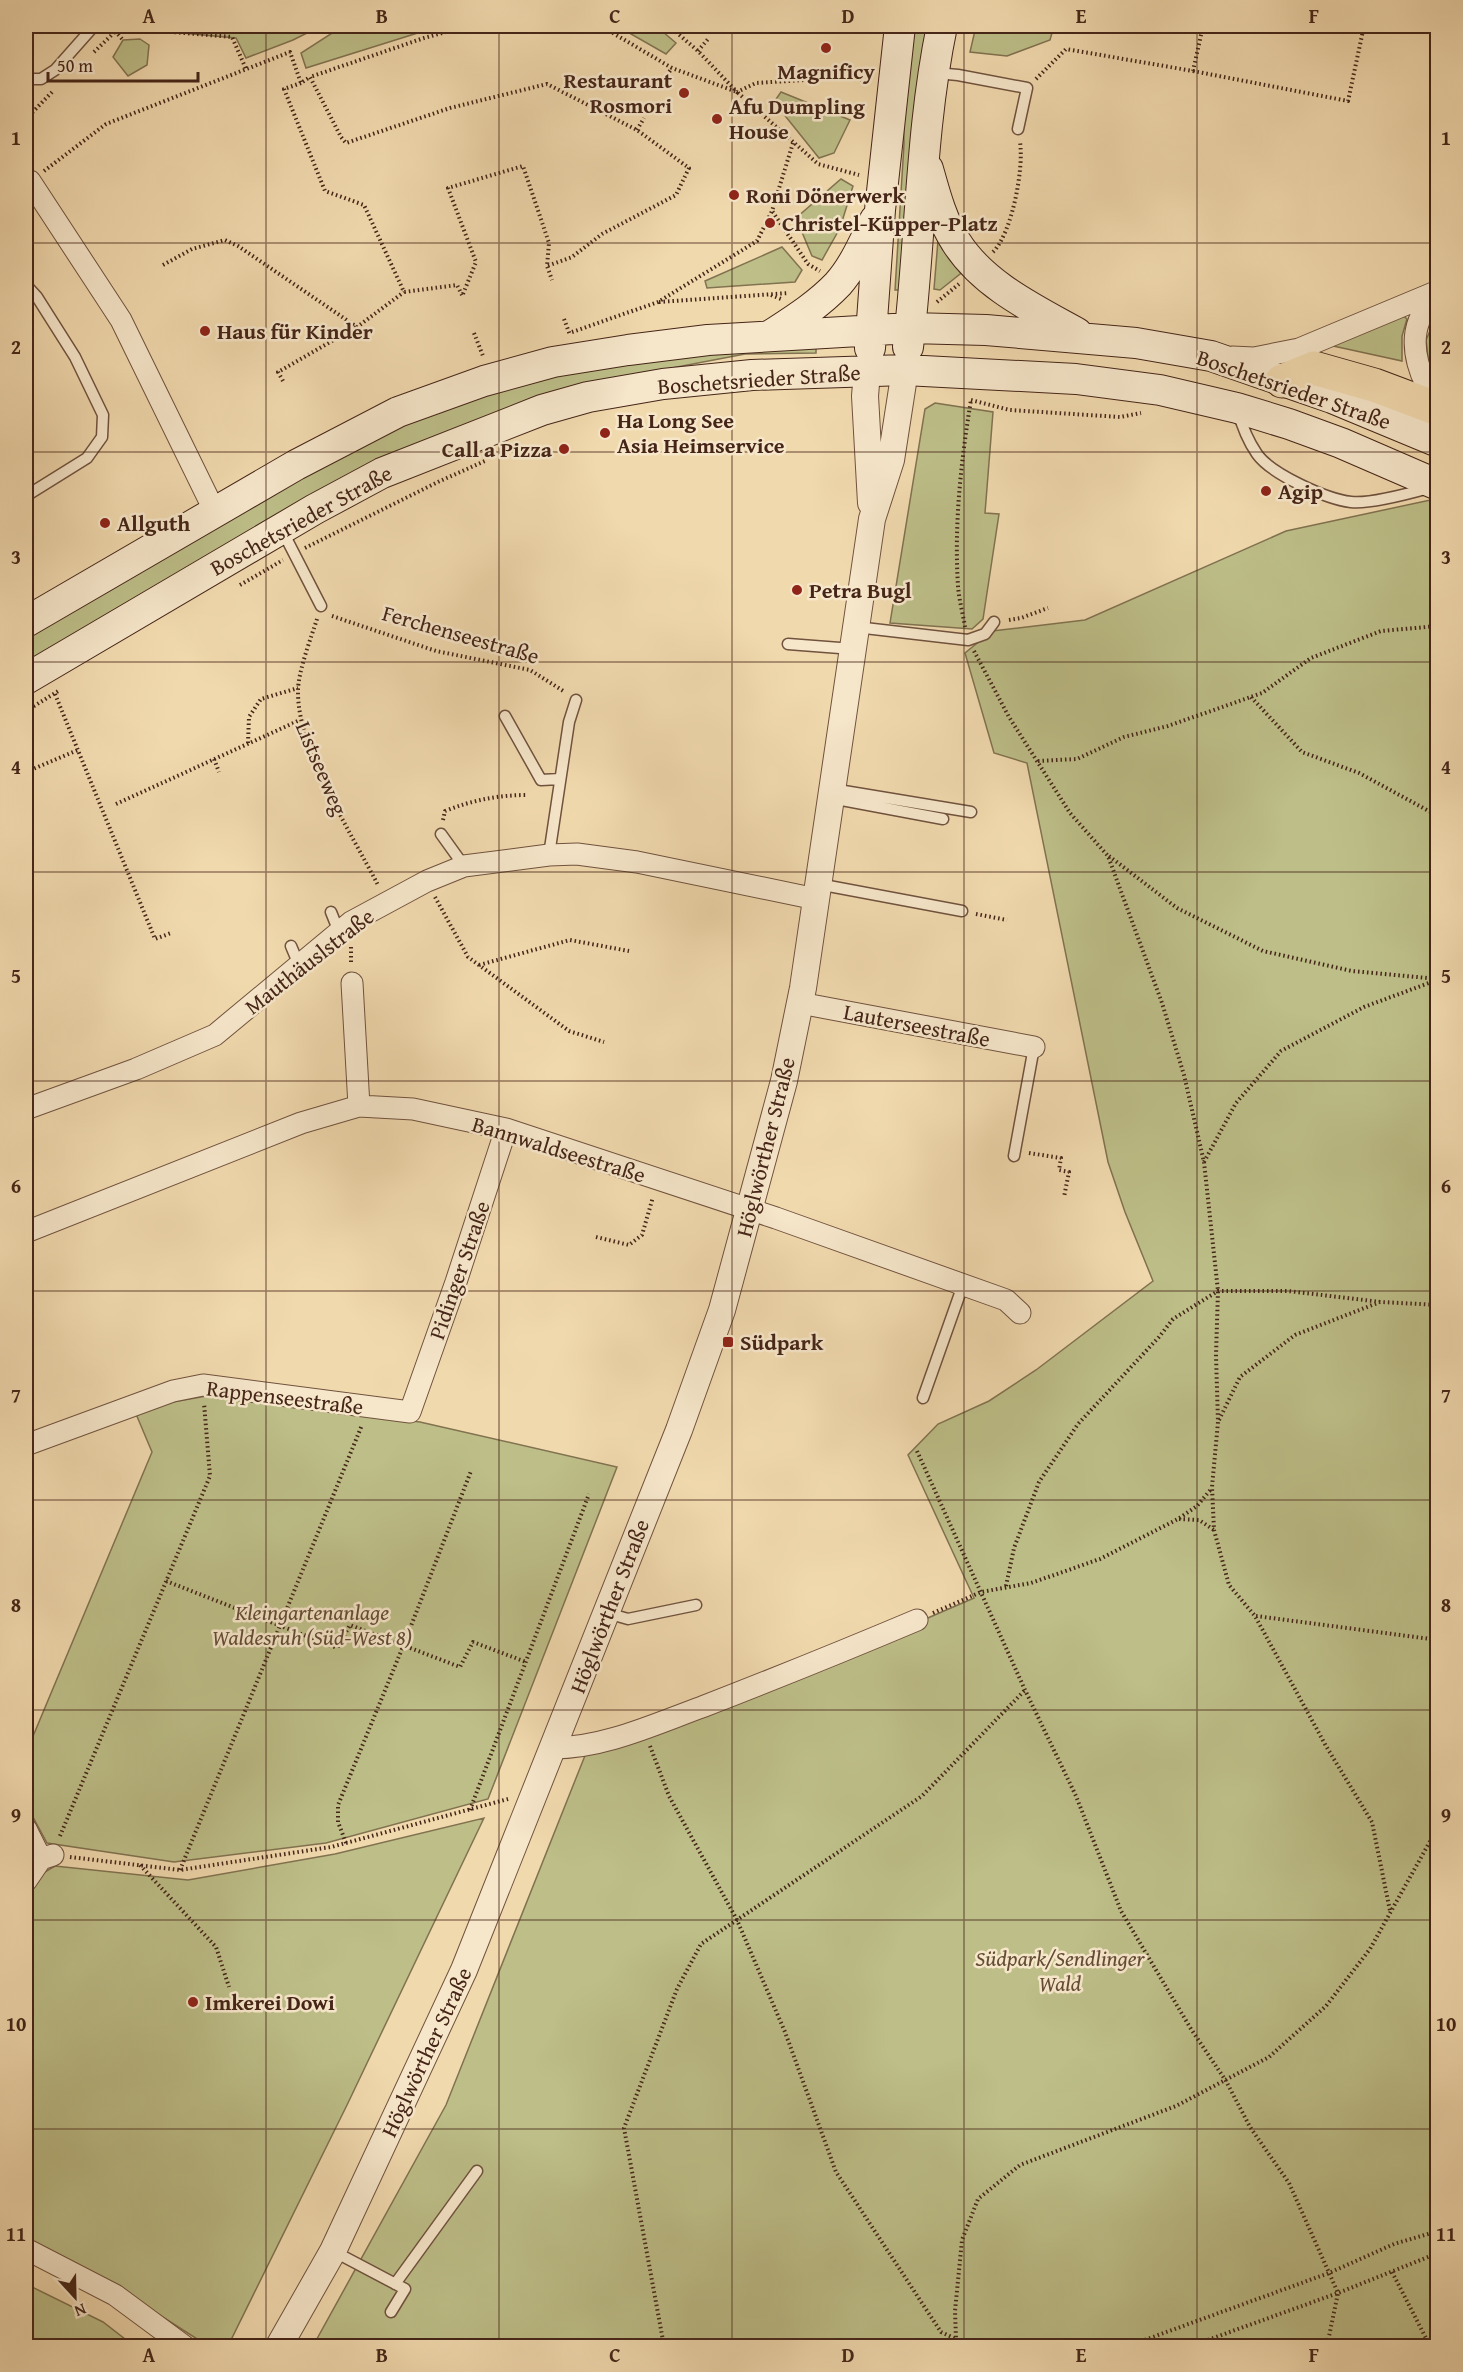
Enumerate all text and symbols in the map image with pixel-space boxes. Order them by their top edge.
text: A [143,1,156,30]
text: B [376,1,388,30]
text: C [609,1,621,30]
text: D [841,1,855,30]
text: E [1076,1,1087,30]
text: F [1309,1,1319,30]
marker: Magnificy [819,41,833,55]
scale bar [48,45,198,83]
text: 50 m [57,52,93,79]
place label: Magnificy [777,55,875,87]
place label: Restaurant Rosmori [563,64,673,121]
marker: Restaurant Rosmori [677,86,691,100]
place label: Afu Dumpling House [729,90,865,147]
marker: Afu Dumpling House [710,112,724,126]
text: 1 [11,123,21,152]
text: 1 [1441,123,1451,152]
place label: Roni Dönerwerk [746,179,905,211]
marker: Roni Dönerwerk [727,188,741,202]
place label: Christel-Küpper-Platz [782,207,998,239]
marker: Christel-Küpper-Platz [763,216,777,230]
place label: Haus für Kinder [217,315,373,347]
marker: Haus für Kinder [198,324,212,338]
text: 2 [11,332,21,361]
text: 2 [1441,332,1451,361]
street label: Boschetsrieder Straße [1193,341,1395,437]
street label: Boschetsrieder Straße [656,356,862,402]
place label: Ha Long See Asia Heimservice [617,404,785,461]
marker: Ha Long See Asia Heimservice [598,426,612,440]
place label: Call a Pizza [442,433,553,465]
marker: Call a Pizza [557,442,571,456]
street label: Boschetsrieder Straße [204,457,398,583]
place label: Agip [1278,475,1323,507]
marker: Agip [1259,484,1273,498]
place label: Allguth [117,507,190,539]
marker: Allguth [98,516,112,530]
text: 3 [11,542,21,571]
text: 3 [1441,542,1451,571]
place label: Petra Bugl [809,574,912,606]
marker: Petra Bugl [790,583,804,597]
street label: Ferchenseestraße [379,596,543,672]
street label: Listseeweg [288,716,356,820]
text: 4 [11,752,21,781]
text: 4 [1441,752,1451,781]
street label: Mauthäuslstraße [237,900,381,1022]
text: 5 [11,961,21,990]
text: 5 [1441,961,1451,990]
street label: Lauterseestraße [841,995,993,1055]
street label: Höglwörther Straße [727,1054,803,1240]
street label: Bannwaldseestraße [468,1107,650,1191]
text: 6 [11,1171,21,1200]
text: 6 [1441,1171,1451,1200]
street label: Pidinger Straße [420,1196,498,1344]
place label: Südpark [740,1326,824,1358]
marker: Südpark [721,1335,735,1349]
street label: Rappenseestraße [205,1372,365,1422]
text: 7 [11,1380,21,1409]
text: 7 [1441,1380,1451,1409]
street label: Höglwörther Straße [561,1514,657,1698]
text: 8 [11,1590,21,1619]
text: 8 [1441,1590,1451,1619]
park label: Kleingartenanlage Waldesruh (Süd-West 8) [212,1596,412,1653]
text: 9 [11,1800,21,1829]
text: 9 [1441,1800,1451,1829]
park label: Südpark/Sendlinger Wald [975,1942,1146,1999]
street label: Höglwörther Straße [373,1962,479,2142]
place label: Imkerei Dowi [205,1986,335,2018]
marker: Imkerei Dowi [186,1995,200,2009]
text: 10 [6,2009,26,2038]
text: 10 [1436,2009,1456,2038]
text: 11 [6,2219,26,2248]
text: 11 [1436,2219,1456,2248]
north arrow [45,2267,105,2327]
text: N [71,2298,90,2324]
text: A [143,2340,156,2369]
text: B [376,2340,388,2369]
text: C [609,2340,621,2369]
text: D [841,2340,855,2369]
text: E [1076,2340,1087,2369]
text: F [1309,2340,1319,2369]

